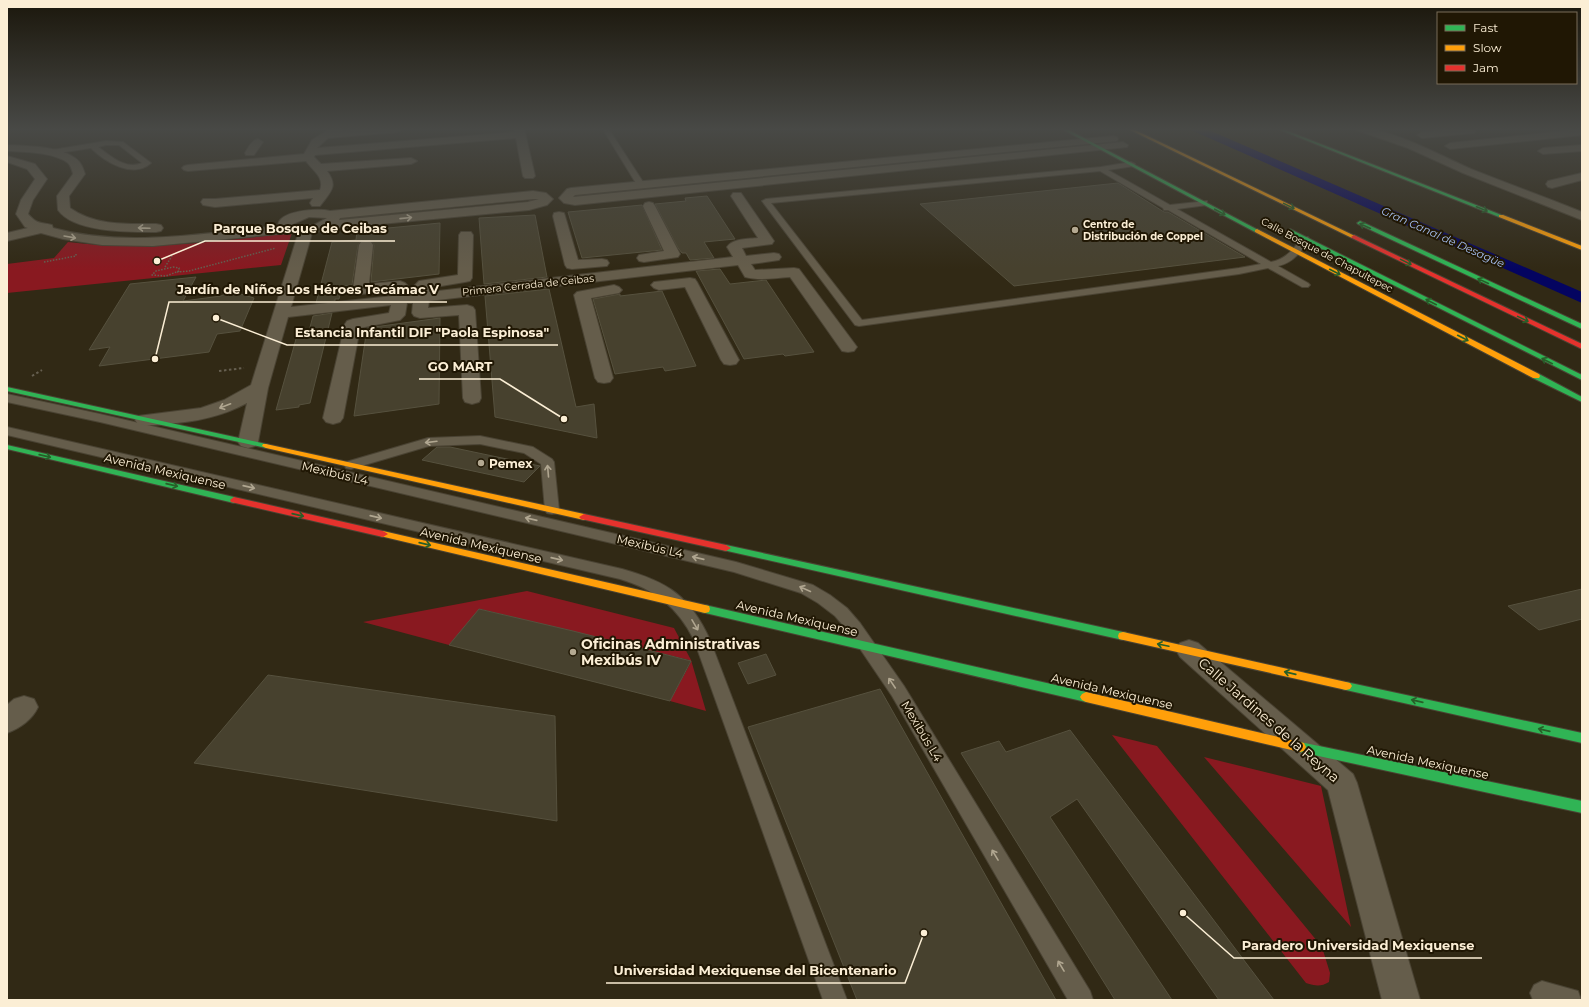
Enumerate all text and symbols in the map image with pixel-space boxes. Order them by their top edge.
legend [1437,12,1577,84]
text: Fast [1473,20,1498,35]
text: Slow [1473,40,1502,55]
text: Jam [1472,60,1499,75]
one-way arrow [1283,203,1295,210]
water label: Gran Canal de Desagüe [1379,203,1507,271]
one-way arrow [1476,206,1488,213]
one-way arrow [1214,208,1226,216]
one-way arrow [399,214,412,221]
street label: Calle Bosque de Chapultepec [1259,215,1395,296]
callout: Parque Bosque de Ceibas [205,216,395,241]
place label: Centro de Distribución de Coppel [1083,218,1203,243]
text: Parque Bosque de Ceibas [213,220,387,236]
one-way arrow [1360,222,1372,229]
one-way arrow [138,224,151,232]
marker: Centro de Distribución de Coppel [1070,225,1080,235]
one-way arrow [63,233,76,241]
one-way arrow [1400,259,1412,267]
one-way arrow [1329,269,1341,276]
street label: Primera Cerrada de Ceibas [461,272,595,298]
callout: Jardín de Niños Los Héroes Tecámac V [169,277,447,302]
one-way arrow [1477,277,1489,284]
text: Jardín de Niños Los Héroes Tecámac V [176,281,439,297]
one-way arrow [1425,298,1437,305]
one-way arrow [1517,316,1529,323]
callout: Estancia Infantil DIF "Paola Espinosa" [287,320,558,345]
text: Estancia Infantil DIF "Paola Espinosa" [295,324,550,340]
one-way arrow [1457,335,1469,343]
callout: GO MART [419,354,500,379]
one-way arrow [1541,356,1553,364]
text: GO MART [428,358,492,374]
one-way arrow [219,403,231,411]
one-way arrow [424,439,437,446]
street label: Avenida Mexiquense [103,450,227,492]
one-way arrow [38,452,51,460]
place label: Pemex [489,456,533,471]
street label: Mexibús L4 [300,458,370,488]
marker: Pemex [476,458,486,468]
one-way arrow [544,465,552,478]
one-way arrow [165,482,178,490]
one-way arrow [243,484,256,492]
one-way arrow [291,511,304,519]
one-way arrow [369,514,382,521]
one-way arrow [525,514,538,522]
street label: Avenida Mexiquense [419,524,543,566]
street label: Mexibús L4 [615,531,685,561]
one-way arrow [418,541,431,549]
one-way arrow [692,553,705,561]
one-way arrow [550,556,563,564]
one-way arrow [800,585,812,593]
street label: Avenida Mexiquense [735,597,859,639]
one-way arrow [691,619,699,631]
place label: Oficinas Administrativas Mexibús IV [581,635,760,669]
one-way arrow [1157,640,1170,648]
marker: Oficinas Administrativas Mexibús IV [568,647,578,657]
street label: Calle Jardines de la Reyna [1195,654,1343,786]
one-way arrow [1284,668,1297,676]
street label: Avenida Mexiquense [1050,670,1174,712]
one-way arrow [888,678,896,689]
one-way arrow [1411,697,1424,705]
street label: Mexibús L4 [898,698,946,764]
one-way arrow [1538,725,1551,733]
street label: Avenida Mexiquense [1366,742,1490,782]
one-way arrow [990,849,998,861]
callout: Paradero Universidad Mexiquense [1234,933,1482,958]
text: Paradero Universidad Mexiquense [1242,937,1474,953]
callout: Universidad Mexiquense del Bicentenario [606,958,905,983]
one-way arrow [1057,960,1065,972]
text: Universidad Mexiquense del Bicentenario [613,962,897,978]

